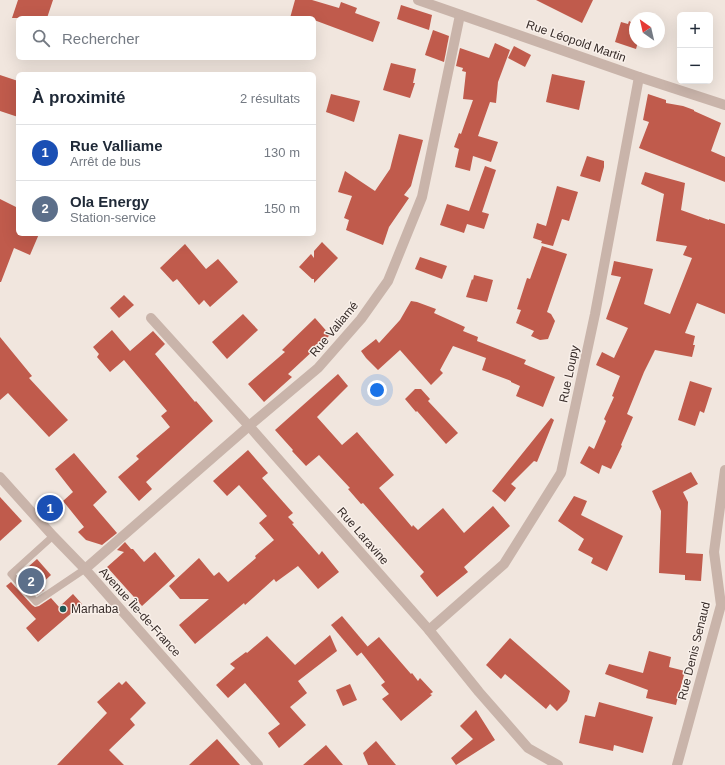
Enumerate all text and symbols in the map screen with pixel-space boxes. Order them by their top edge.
north arrow [629,12,665,48]
map controls [677,12,713,84]
button: + [677,12,713,48]
search box [16,16,316,60]
street label: Rue Léopold Martin [524,17,628,65]
icon: search [30,27,52,49]
text: Rechercher [62,30,140,47]
button: − [677,48,713,84]
text: À proximité [32,88,126,107]
text: 2 résultats [240,91,300,106]
text: Rue Valliame [70,137,163,154]
text: 1 [41,145,49,160]
text: 130 m [264,145,300,160]
text: Arrêt de bus [70,154,141,169]
text: Ola Energy [70,193,149,210]
text: 2 [41,201,49,216]
text: 150 m [264,201,300,216]
text: Station-service [70,210,156,225]
street label: Rue Valiamé [307,298,361,359]
street label: Rue Loupy [556,344,582,404]
your location [367,380,387,400]
pin: 1 [37,493,63,523]
street label: Rue Laravine [334,504,392,568]
street label: Avenue Île-de-France [96,564,185,660]
pin: 2 [18,566,44,596]
street label: Rue Denis Senaud [675,600,713,702]
place label: Marhaba [71,602,119,616]
marker: Marhaba [58,604,68,614]

